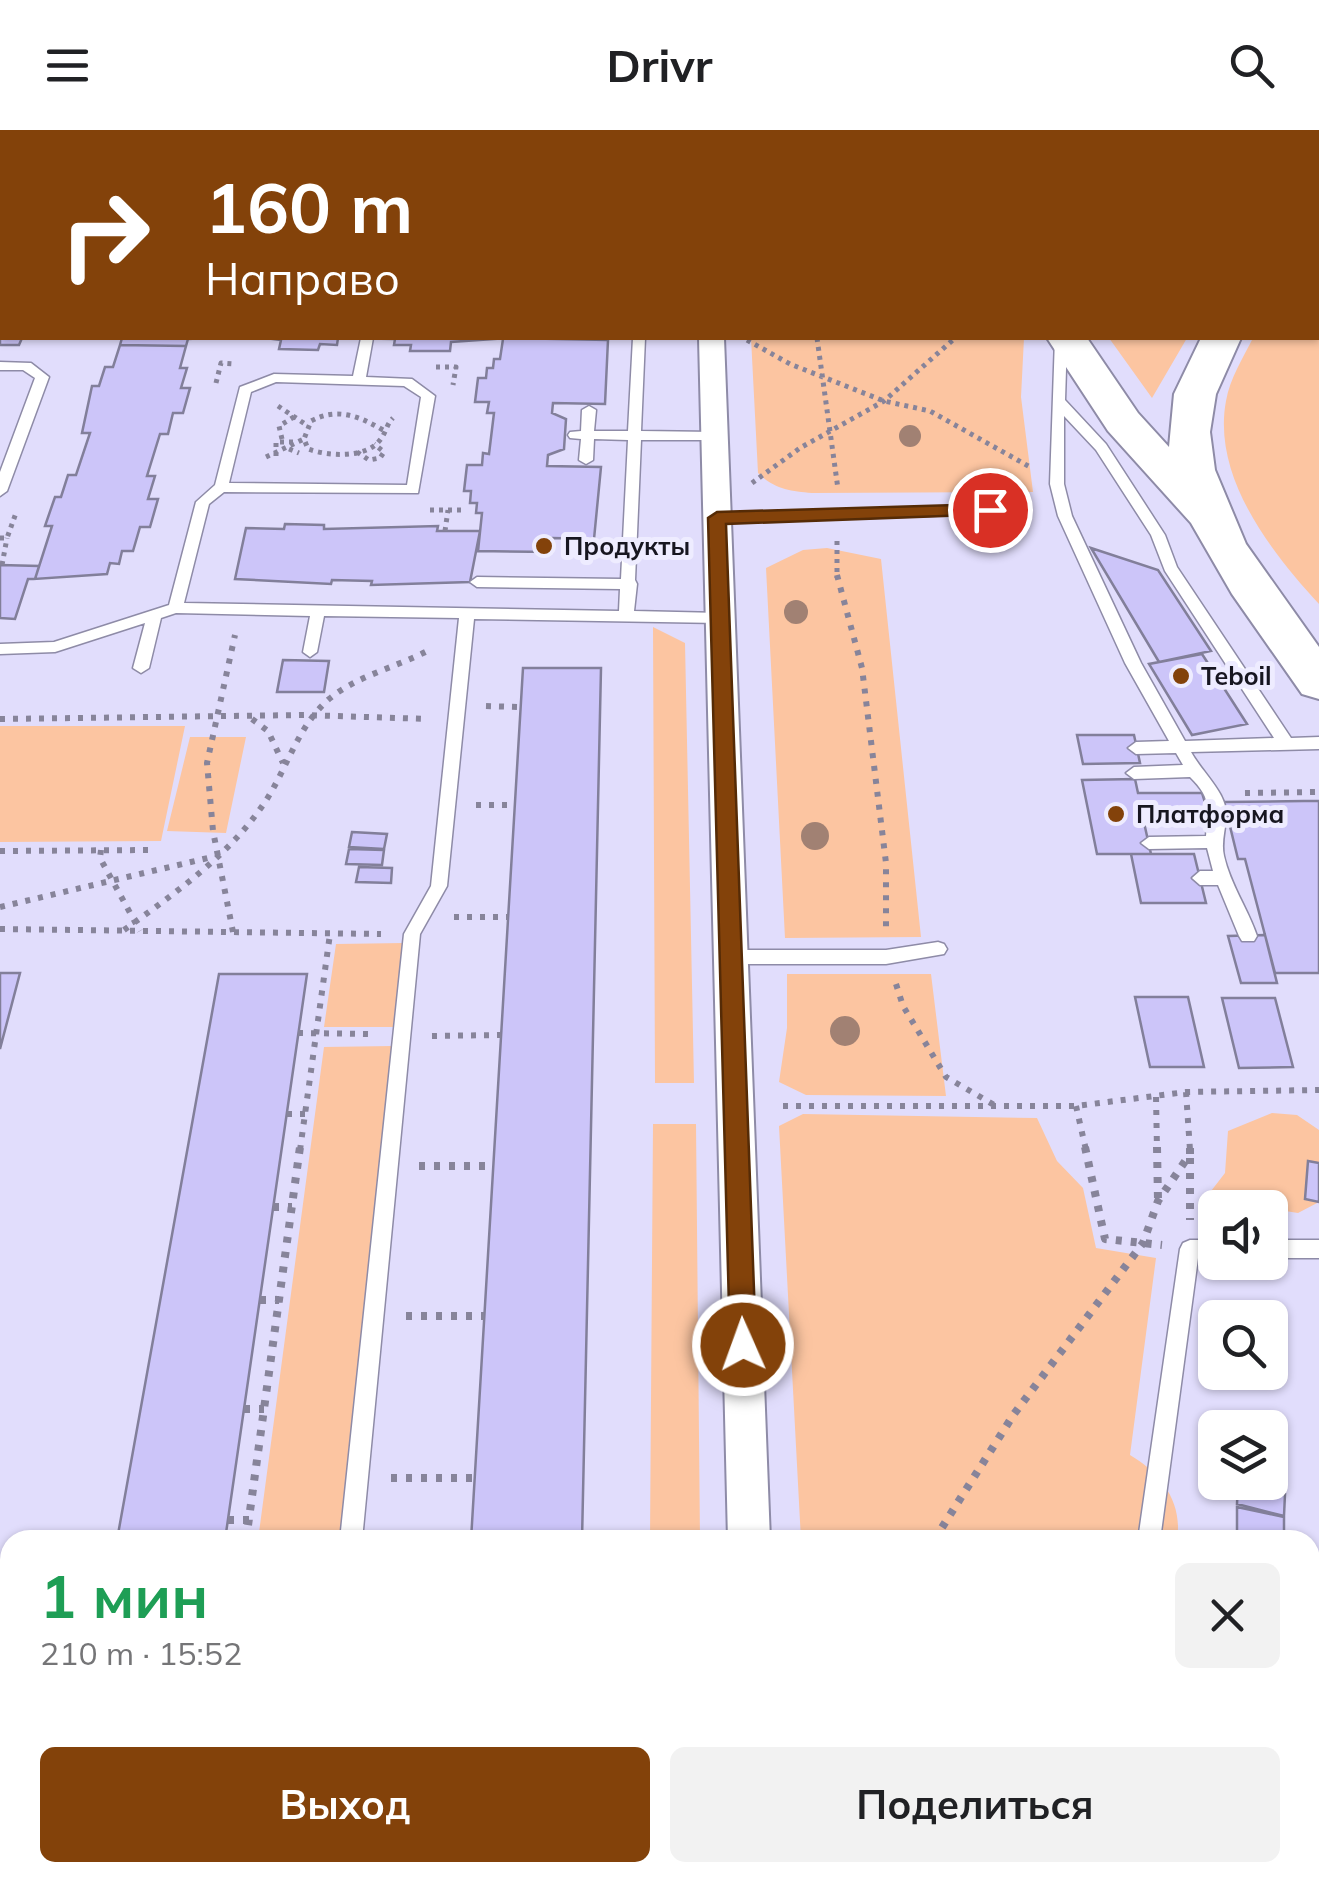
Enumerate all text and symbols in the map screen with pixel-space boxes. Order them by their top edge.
text: Drivr [607,37,712,93]
icon: menu [40,38,95,93]
icon: search [1224,38,1279,93]
text: 160 m [205,163,413,251]
icon: right [40,170,170,300]
text: Направо [205,250,400,306]
pin [948,468,1033,553]
icon: arrive [963,483,1018,538]
place label: Продукты [564,530,690,561]
marker: Продукты [533,535,555,557]
place label: Teboil [1201,660,1272,691]
marker: Teboil [1170,665,1192,687]
place label: Платформа [1136,798,1284,829]
marker: Платформа [1105,803,1127,825]
map controls [1198,1190,1288,1500]
button: sound [1198,1190,1288,1280]
position arrow [691,1293,795,1397]
button: search [1198,1300,1288,1390]
button: layers [1198,1410,1288,1500]
text: 1 мин [40,1558,208,1633]
button: close [1175,1563,1280,1668]
text: 210 m · 15:52 [40,1633,242,1673]
button: Выход [40,1747,650,1862]
button: Поделиться [670,1747,1280,1862]

